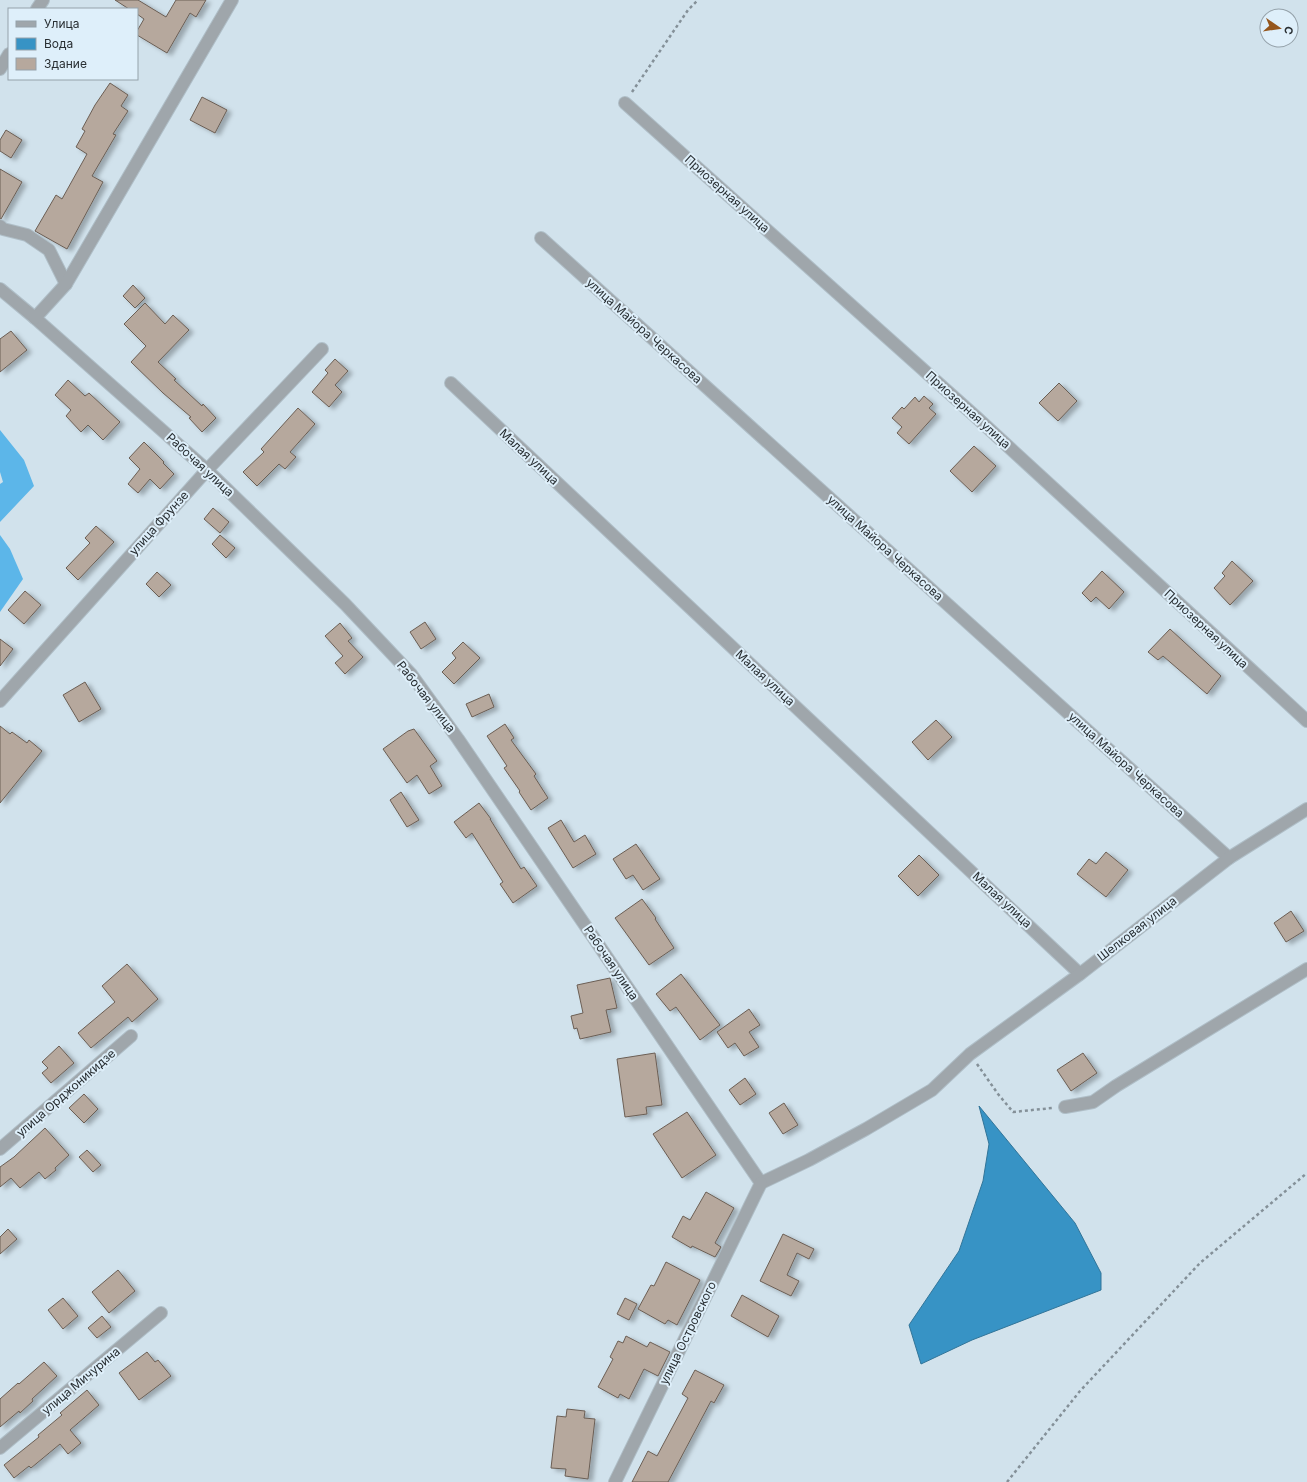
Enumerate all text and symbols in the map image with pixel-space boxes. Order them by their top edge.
legend [8,8,138,80]
north arrow [1259,8,1299,48]
text: Улица [44,16,79,31]
text: С [1281,25,1296,36]
text: Вода [44,36,73,51]
text: Здание [44,56,87,71]
street label: Приозерная улица [682,152,773,236]
street label: улица Майора Черкасова [583,275,705,387]
street label: Приозерная улица [923,368,1014,452]
street label: Малая улица [497,425,562,488]
street label: Рабочая улица [164,430,237,500]
street label: улица Фрунзе [126,487,191,558]
street label: улица Майора Черкасова [824,492,946,604]
street label: Приозерная улица [1161,586,1251,671]
street label: Малая улица [733,646,798,709]
street label: Рабочая улица [394,658,459,735]
street label: улица Майора Черкасова [1065,709,1187,821]
street label: Малая улица [970,868,1035,931]
street label: Шелковая улица [1094,893,1179,964]
street label: Рабочая улица [581,923,642,1003]
street label: улица Орджоникидзе [13,1045,118,1140]
street label: улица Островского [656,1279,719,1387]
street label: улица Мичурина [39,1344,123,1418]

